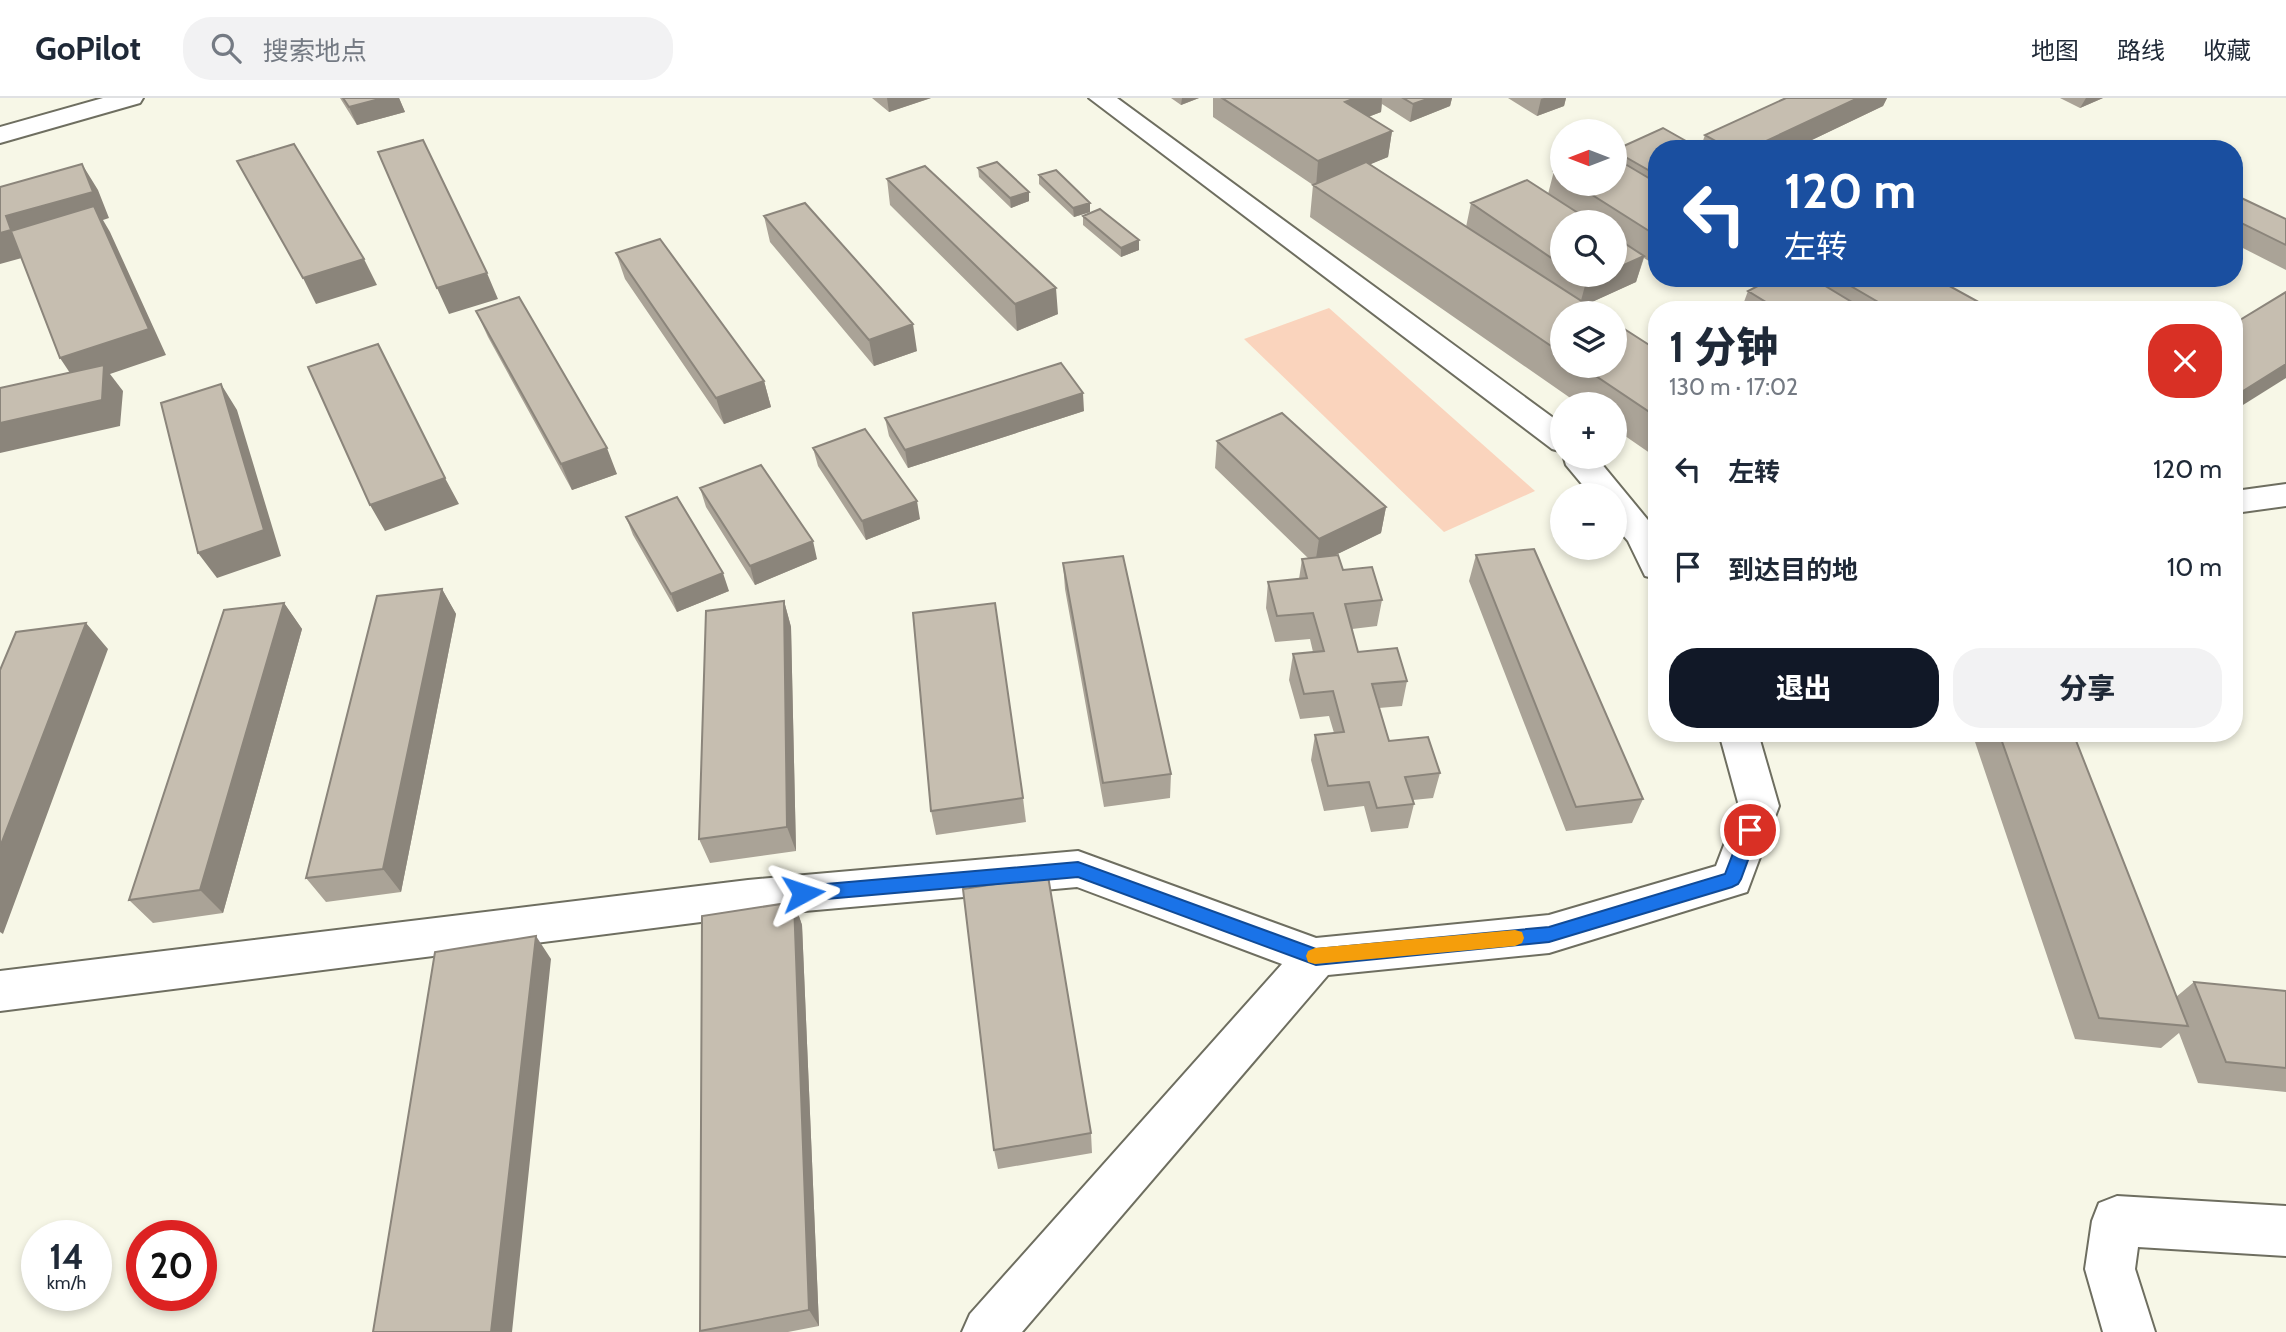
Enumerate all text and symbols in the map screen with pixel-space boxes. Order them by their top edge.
search box [183,17,673,80]
text: GoPilot [35,28,141,68]
icon: search [207,29,245,67]
text: 搜索地点 [263,35,367,67]
text: 地图 [2031,36,2079,65]
text: 路线 [2117,36,2165,65]
text: 收藏 [2203,36,2251,65]
north arrow [1550,119,1628,196]
map controls [1550,119,1627,560]
text: 120 m [1784,161,1916,220]
icon: left [1669,168,1760,259]
button: search [1550,210,1627,287]
text: 左转 [1784,227,1848,266]
button: layers [1550,301,1627,378]
text: 1 分钟 [1669,321,1778,373]
button: close [2148,324,2222,398]
text: 130 m · 17:02 [1669,373,1798,401]
button: + [1550,392,1627,469]
icon: left [1669,450,1707,488]
text: 120 m [2153,453,2222,485]
text: 左转 [1728,456,1780,488]
button: − [1550,483,1627,560]
icon: arrive [1669,548,1707,586]
text: 10 m [2167,551,2222,583]
text: 到达目的地 [1728,554,1858,586]
button: 退出 [1669,648,1939,728]
button: 分享 [1953,648,2222,728]
pin [1720,800,1780,860]
icon: arrive [1731,811,1769,849]
position arrow [766,856,840,930]
speed limit sign: 20 [126,1220,217,1311]
text: 14 [49,1235,84,1278]
text: km/h [47,1272,86,1294]

